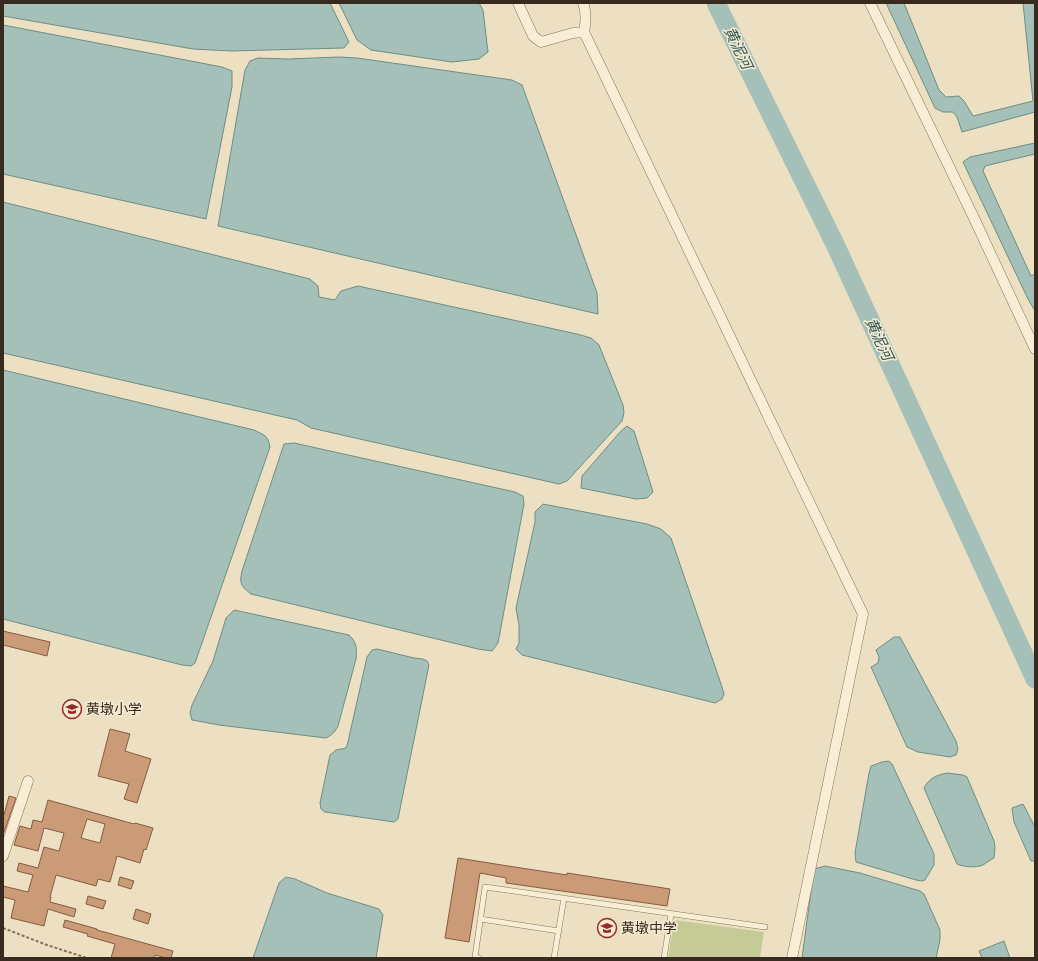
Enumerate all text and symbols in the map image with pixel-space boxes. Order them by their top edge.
water label: 黄泥河 [720,23,759,75]
water label: 黄泥河 [861,314,900,366]
school or university icon: 黄墩小学 [61,698,83,720]
place label: 黄墩小学 [86,699,142,718]
school or university icon: 黄墩中学 [596,917,618,939]
place label: 黄墩中学 [621,918,677,937]

